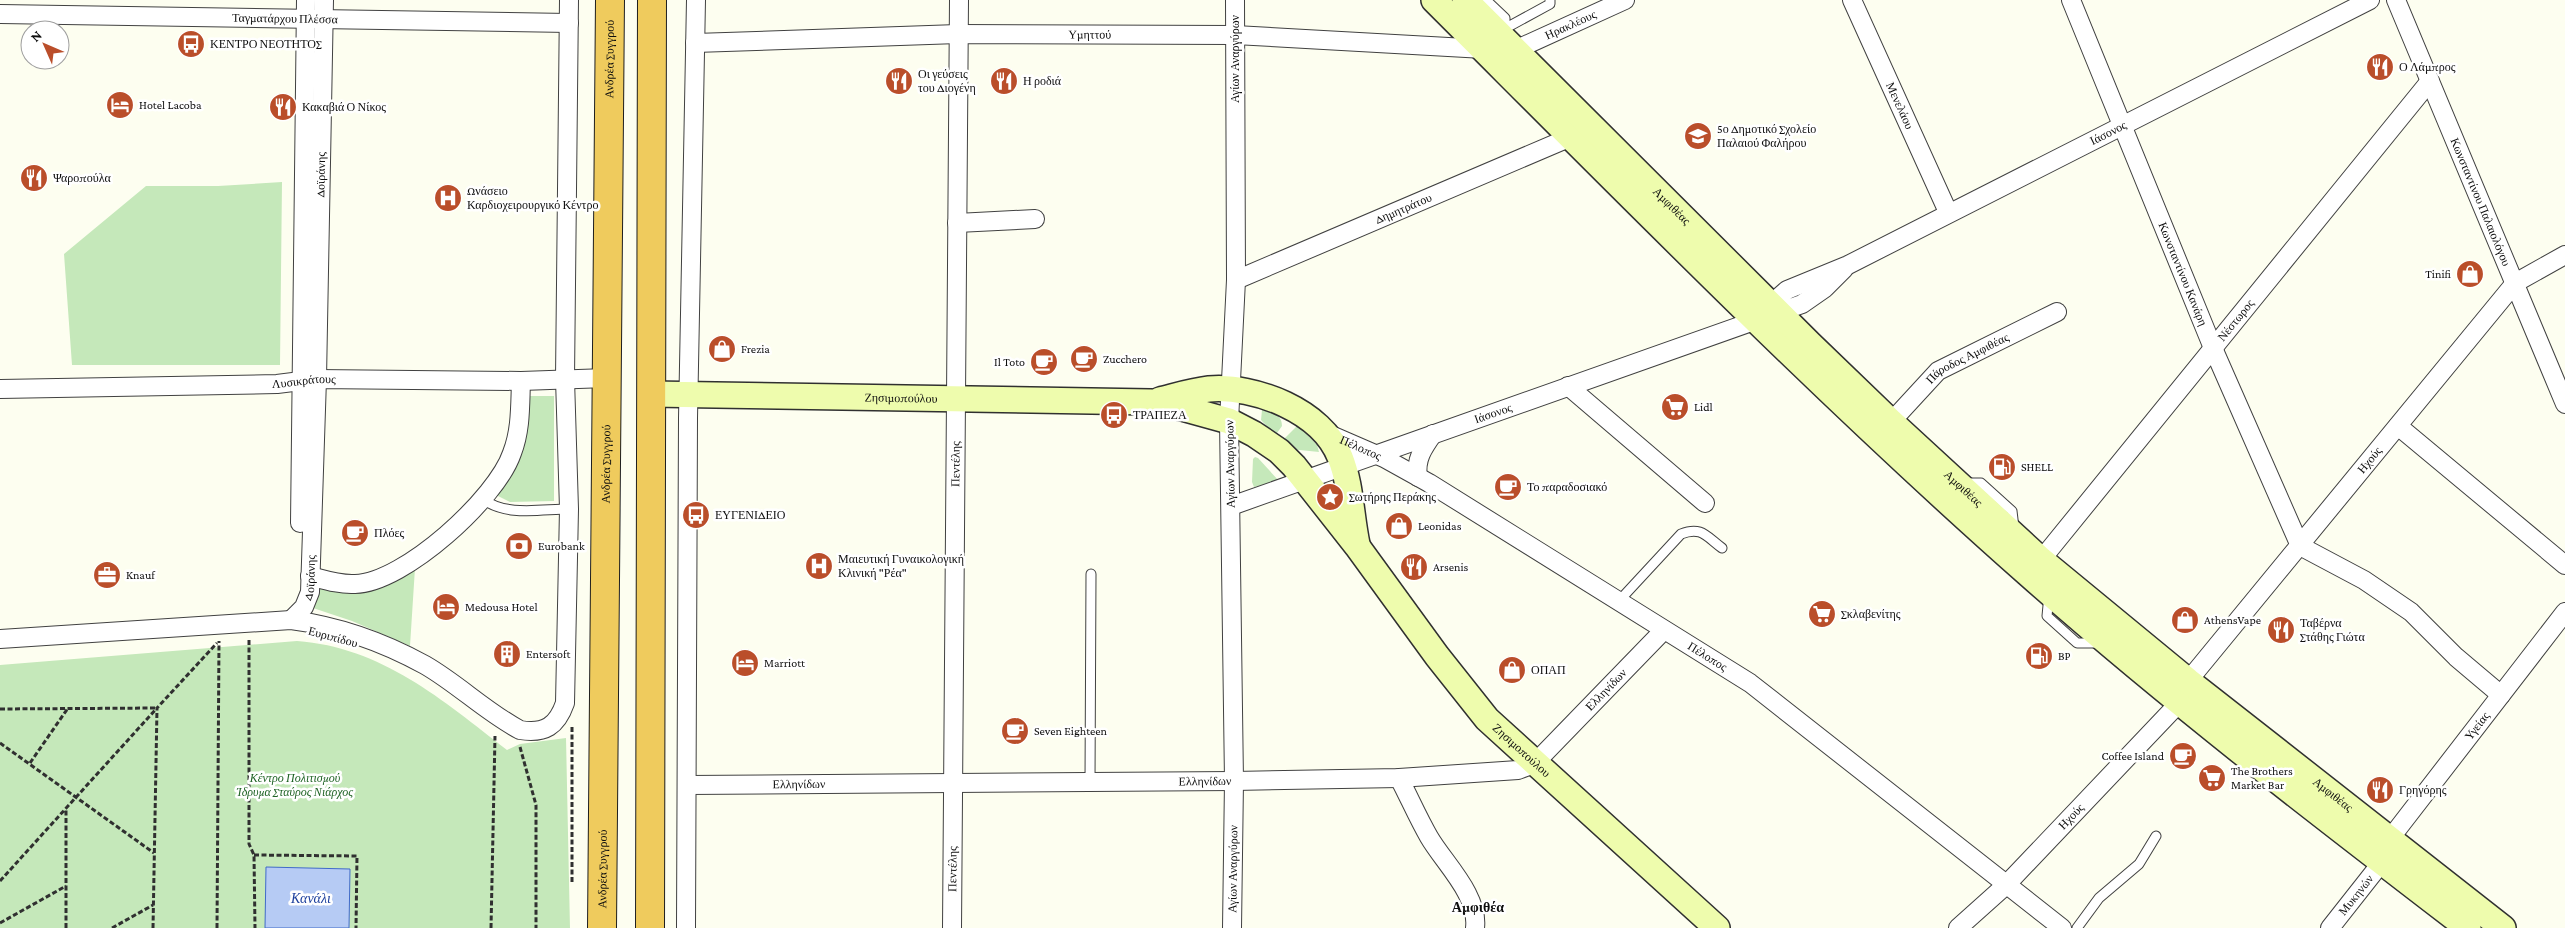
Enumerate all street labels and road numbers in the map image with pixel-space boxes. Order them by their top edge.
street label: Ηρακλέους [1543,7,1598,42]
street label: Ταγματάρχου Πλέσσα [232,11,339,26]
street label: Αγίων Αναργύρων [1228,14,1242,103]
street label: Ανδρέα Συγγρού [602,20,617,98]
street label: Υμηττού [1068,27,1111,42]
street label: Μενελάου [1883,80,1917,132]
street label: Ιάσονος [2088,118,2129,148]
street label: Κωνσταντίνου Παλαιολόγου [2447,136,2514,268]
street label: Δοϊράνης [313,152,328,198]
street label: Αμφιθέας [1650,185,1694,228]
street label: Δημητράτου [1373,190,1434,227]
street label: Κωνσταντίνου Κανάρη [2155,220,2210,328]
street label: Νέστωρος [2215,296,2257,344]
street label: Πάροδος Αμφιθέας [1923,330,2011,387]
street label: Λυσικράτους [272,372,336,391]
street label: Ζησιμοπούλου [864,390,938,406]
street label: Ιάσονος [1472,400,1514,426]
street label: Αγίων Αναργύρων [1222,419,1238,508]
street label: Ανδρέα Συγγρού [599,425,613,503]
street label: Πέλοπος [1338,433,1384,463]
street label: Πεντέλης [948,441,963,487]
street label: Ηχούς [2354,444,2385,476]
street label: Αμφιθέας [1941,467,1986,510]
street label: Δοϊράνης [300,554,318,602]
street label: Ευριπίδου [307,624,359,650]
street label: Πέλοπος [1685,639,1730,674]
street label: Ελληνίδων [1583,665,1630,713]
street label: Υγείας [2462,709,2492,743]
street label: Ζησιμοπούλου [1490,721,1553,780]
street label: Ελληνίδων [1179,774,1232,788]
street label: Αμφιθέας [2310,775,2356,815]
street label: Ελληνίδων [773,777,826,791]
street label: Ηχούς [2056,800,2087,832]
street label: Αγίων Αναργύρων [1225,824,1240,913]
street label: Ανδρέα Συγγρού [595,829,610,908]
street label: Πεντέλης [945,846,960,892]
street label: Μυκηνών [2336,871,2377,918]

